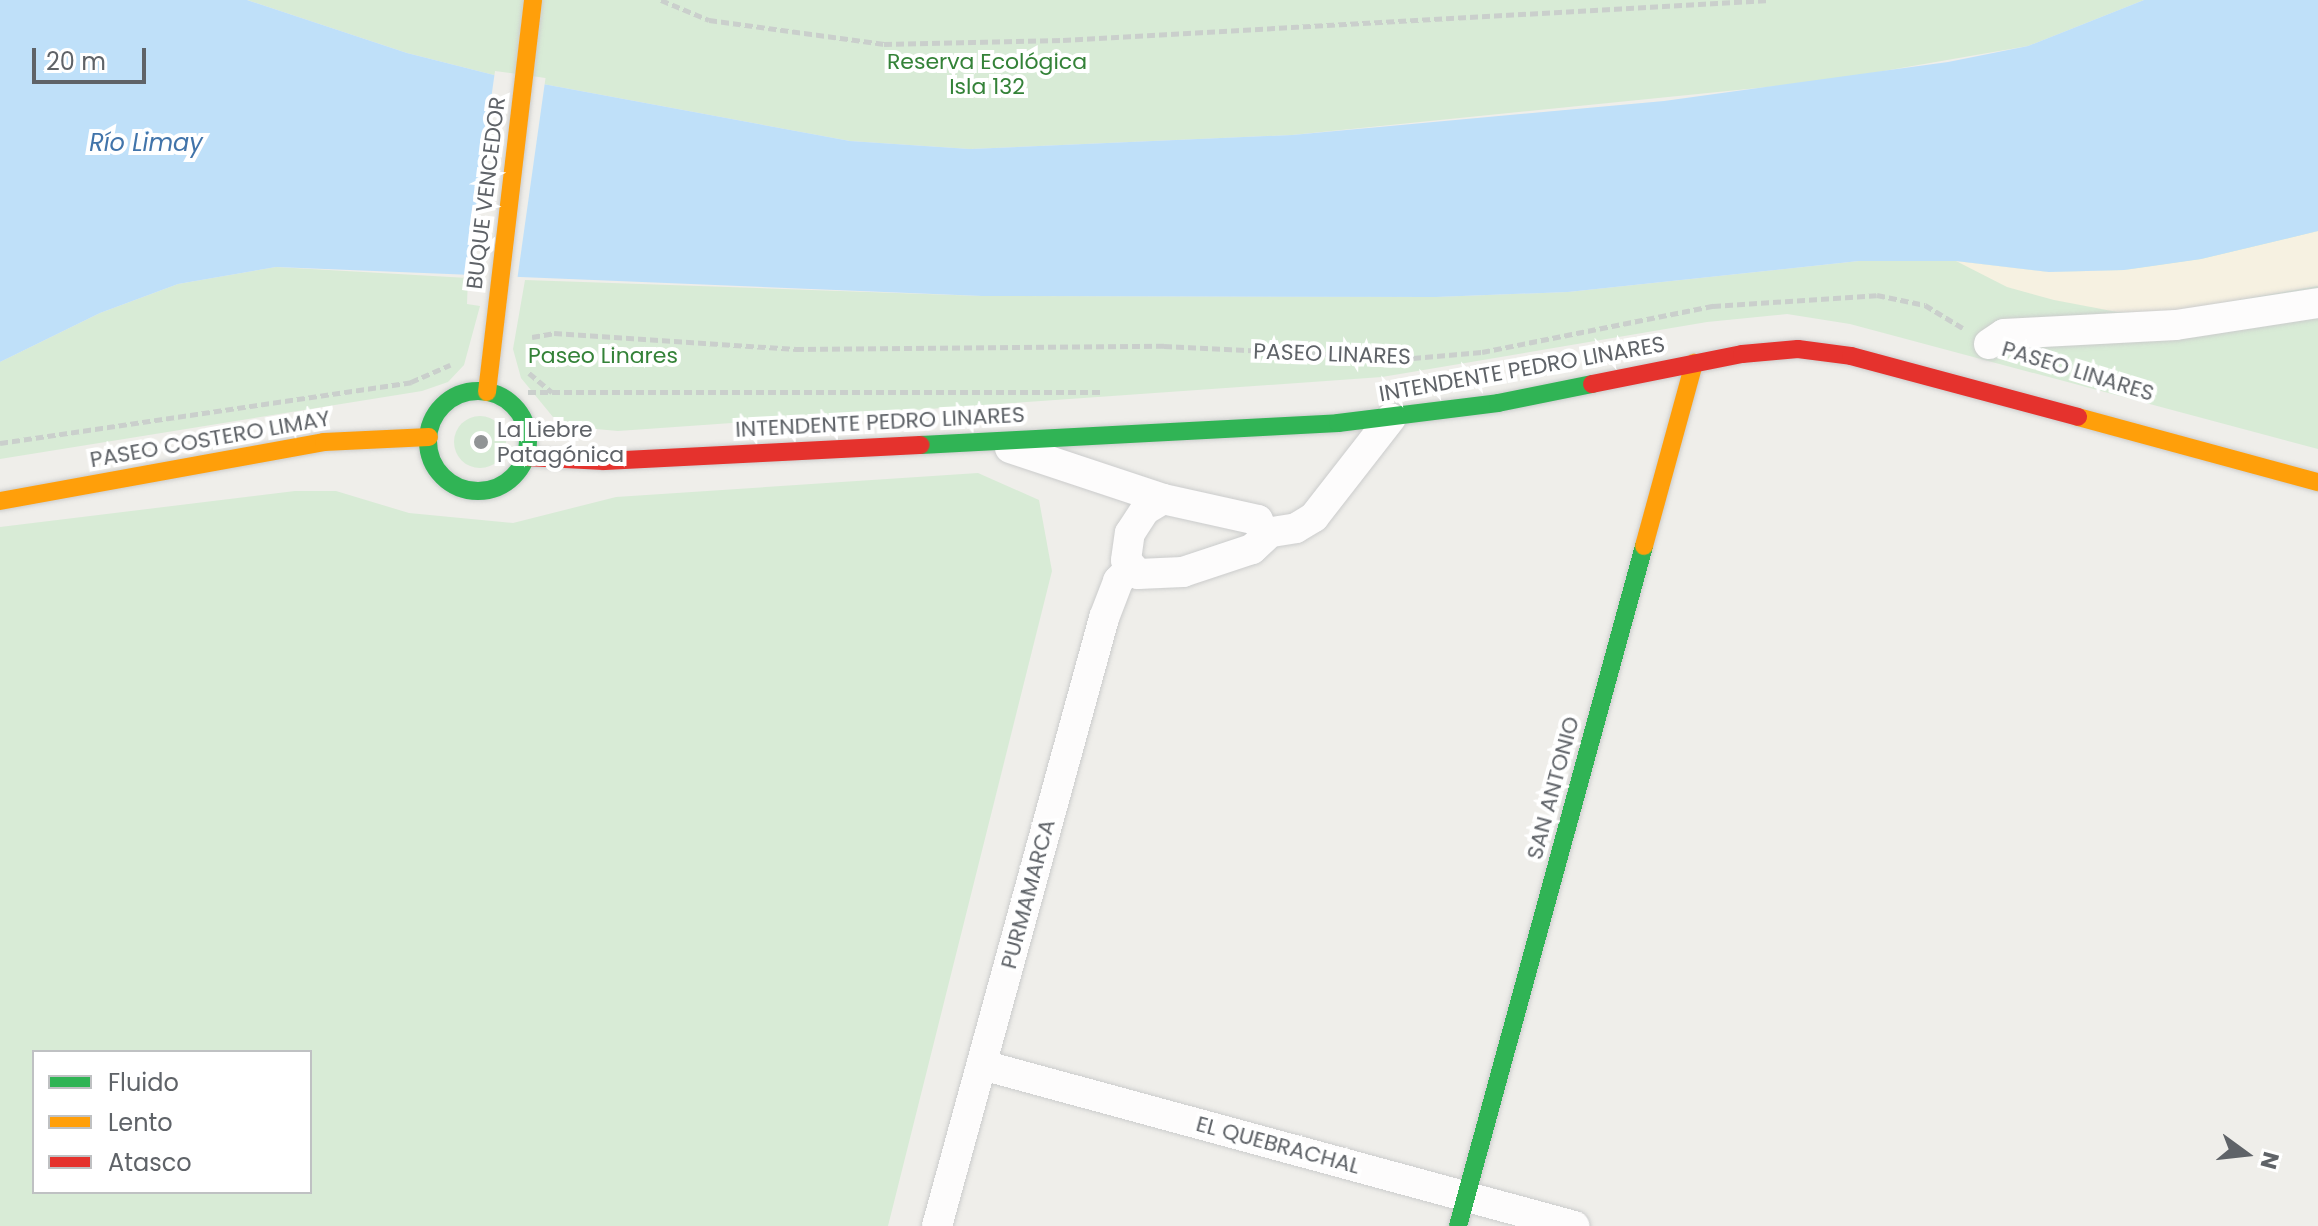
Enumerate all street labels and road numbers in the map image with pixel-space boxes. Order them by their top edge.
street label: BUQUE VENCEDOR [461,95,511,291]
street label: INTENDENTE PEDRO LINARES [1377,331,1667,407]
street label: PASEO LINARES [1999,335,2157,407]
street label: PASEO LINARES [1253,338,1411,370]
street label: INTENDENTE PEDRO LINARES [735,401,1025,443]
street label: PASEO COSTERO LIMAY [88,405,332,473]
street label: SAN ANTONIO [1521,714,1585,862]
street label: PURMAMARCA [995,816,1061,972]
street label: EL QUEBRACHAL [1193,1110,1363,1180]

